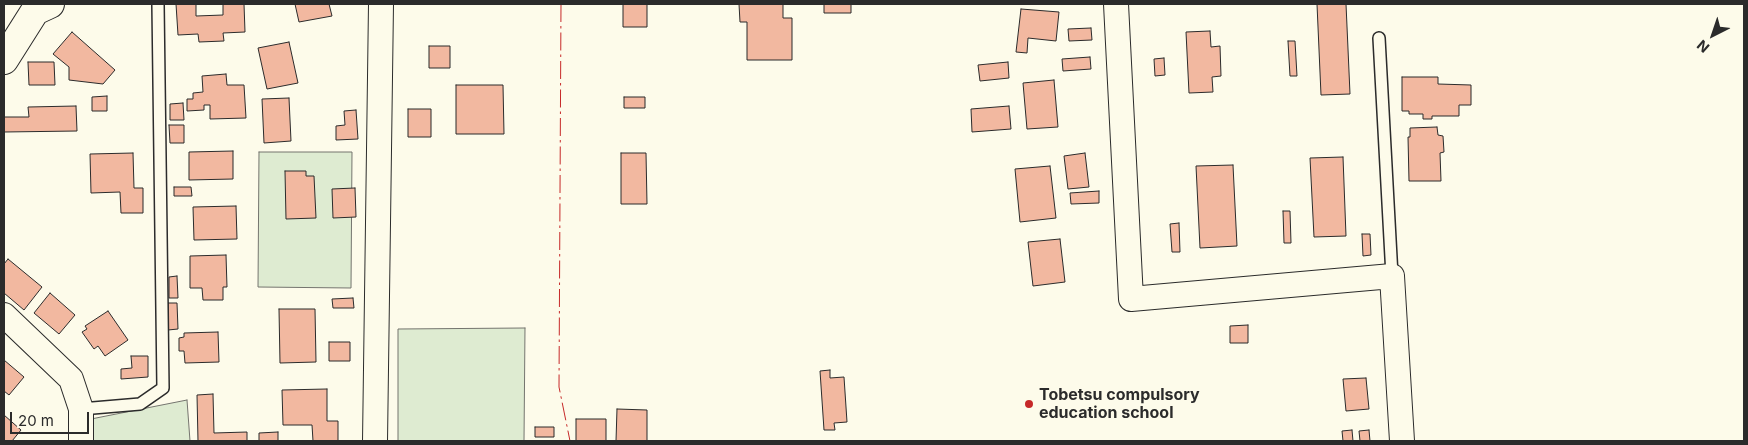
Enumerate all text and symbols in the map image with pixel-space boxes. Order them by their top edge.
north arrow [1688,10,1738,60]
text: N [1693,37,1712,57]
place label: Tobetsu compulsory education school [1039,385,1200,423]
marker: Tobetsu compulsory education school [1023,398,1035,410]
scale bar [12,402,91,434]
text: 20 m [18,411,54,430]

